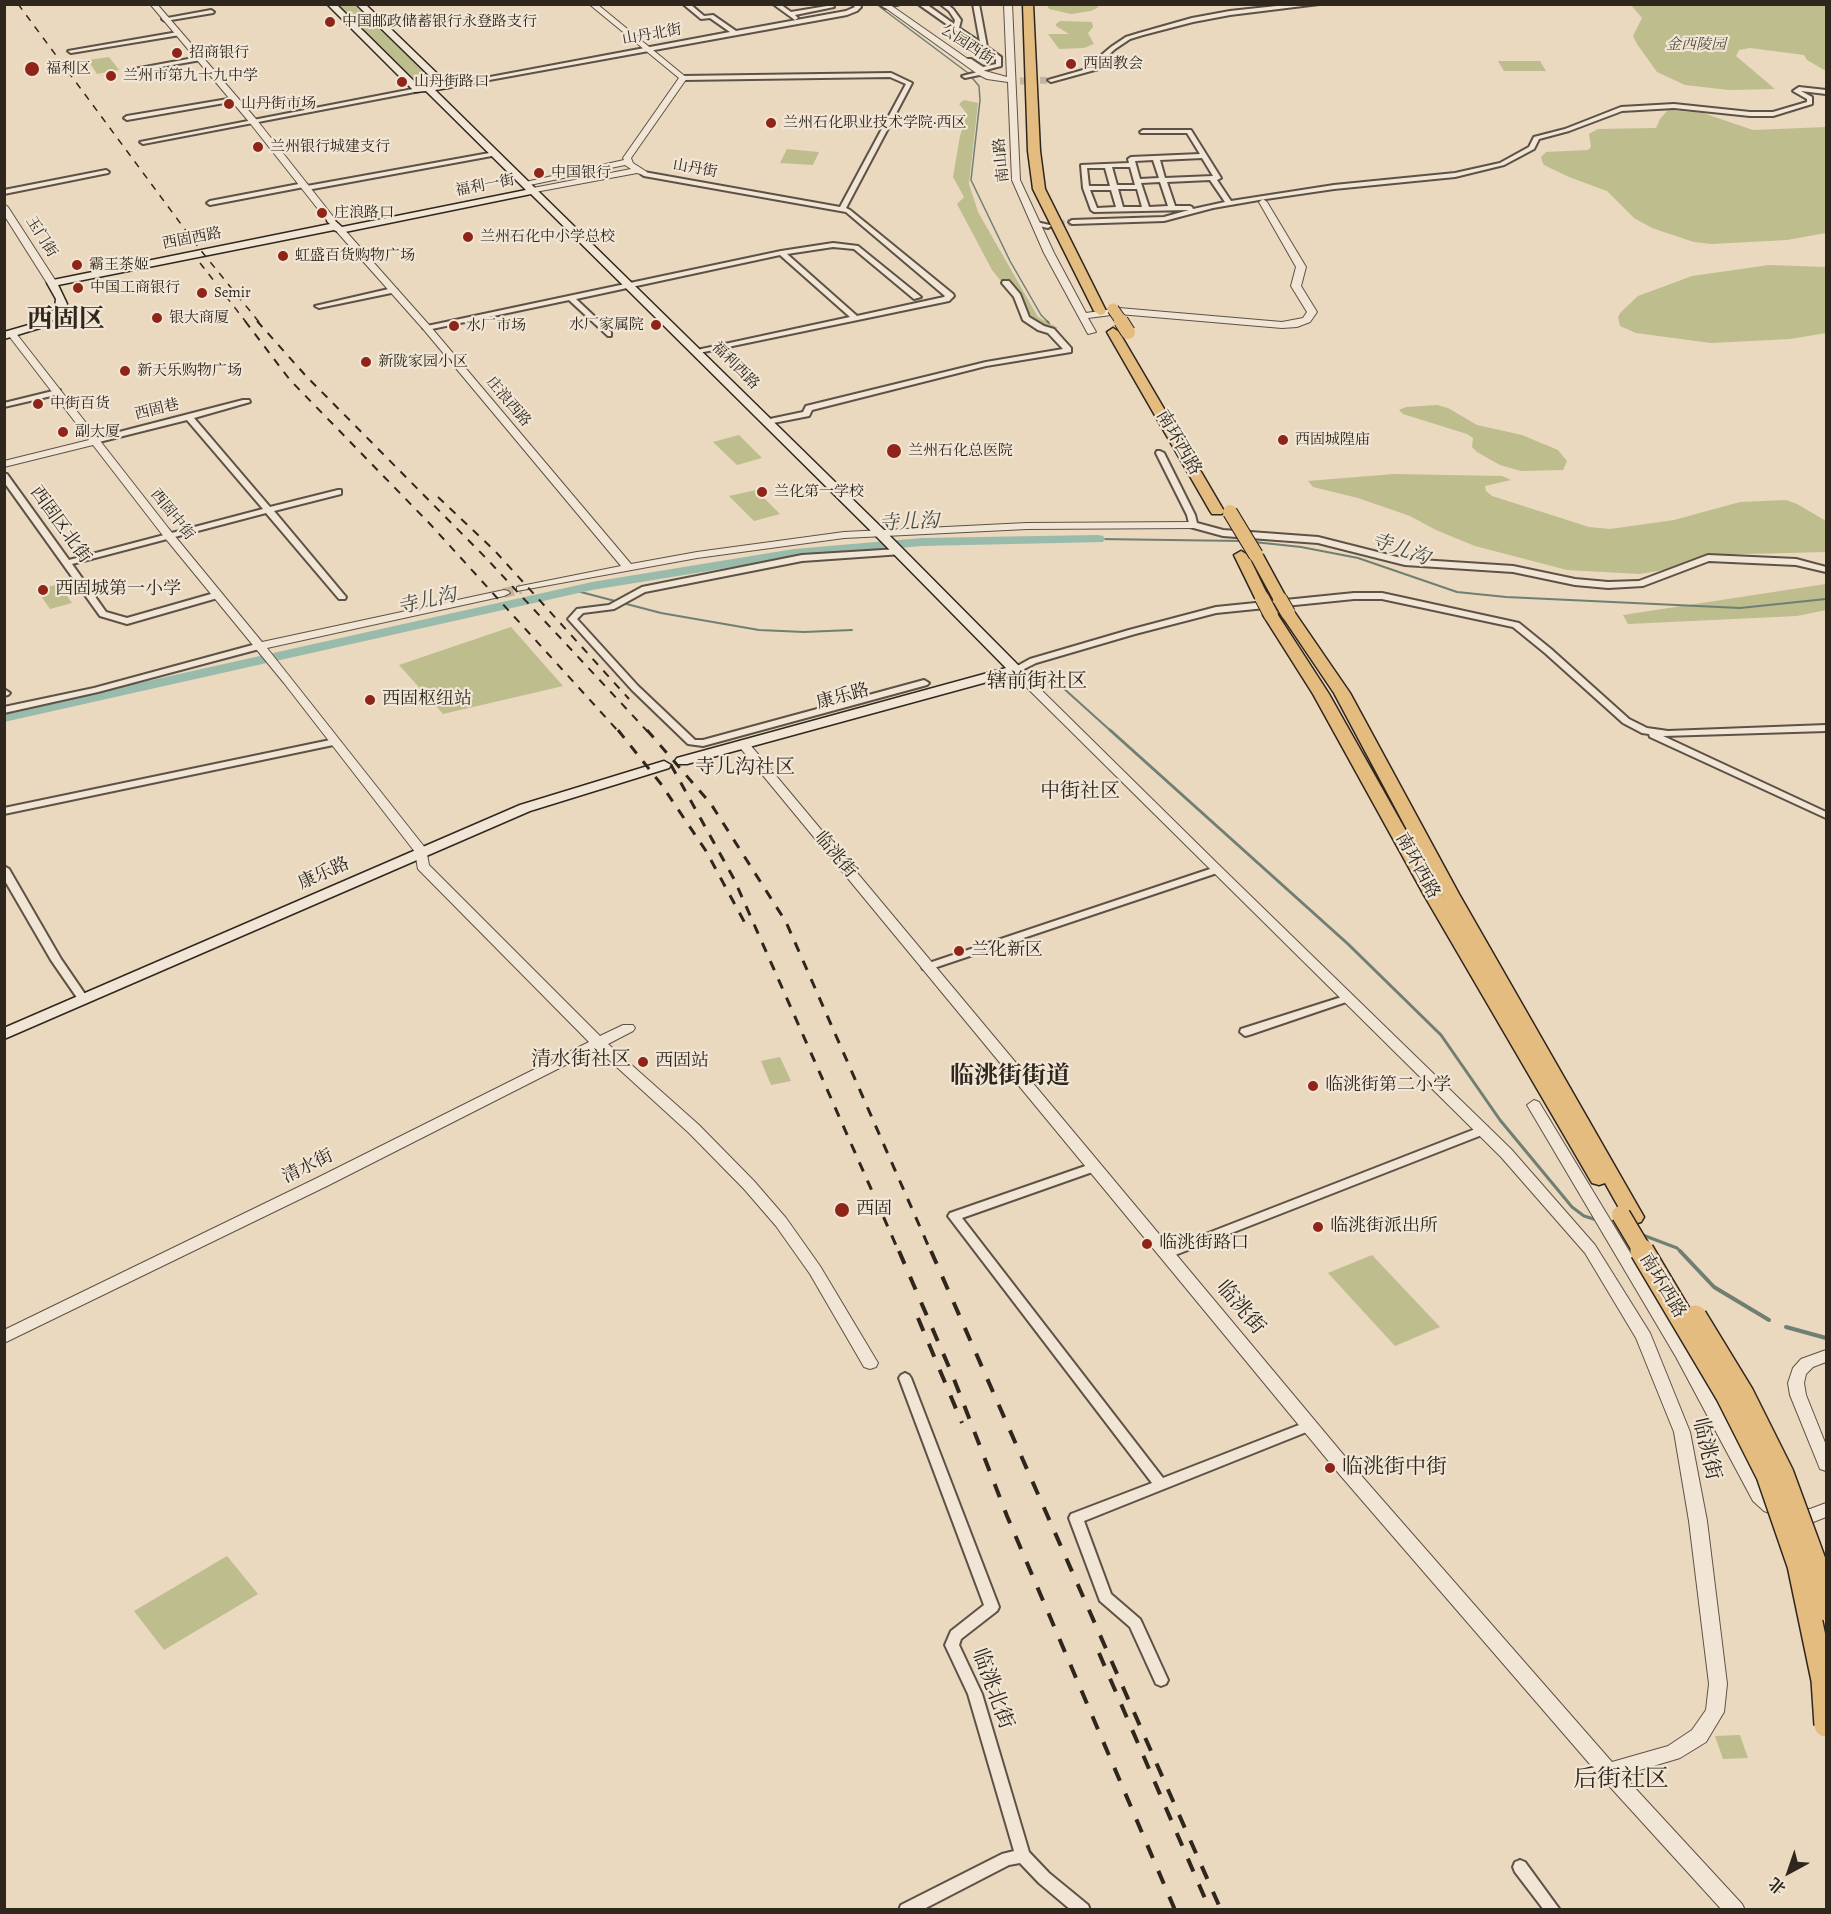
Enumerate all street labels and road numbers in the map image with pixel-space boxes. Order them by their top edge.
street label: 山丹北街 [621,21,683,49]
street label: 公园西街 [937,21,997,69]
street label: 南山路 [991,137,1013,183]
street label: 山丹街 [671,156,719,182]
street label: 福利一街 [454,171,516,201]
street label: 玉门街 [21,213,61,261]
street label: 西固西路 [161,224,223,254]
street label: 福利西路 [707,338,763,394]
street label: 庄浪西路 [482,373,534,431]
street label: 西固巷 [133,396,181,424]
street label: 南环西路 [1151,406,1205,480]
street label: 西固区北街 [25,482,95,568]
street label: 西固中街 [146,486,198,544]
street label: 康乐路 [814,680,872,714]
street label: 临洮街 [809,827,861,883]
street label: 南环西路 [1390,829,1444,903]
street label: 康乐路 [295,853,353,895]
street label: 清水街 [279,1145,337,1189]
street label: 南环西路 [1634,1250,1690,1322]
street label: 临洮街 [1210,1276,1270,1340]
street label: 临洮街 [1687,1415,1725,1483]
street label: 临洮北街 [966,1645,1018,1733]

